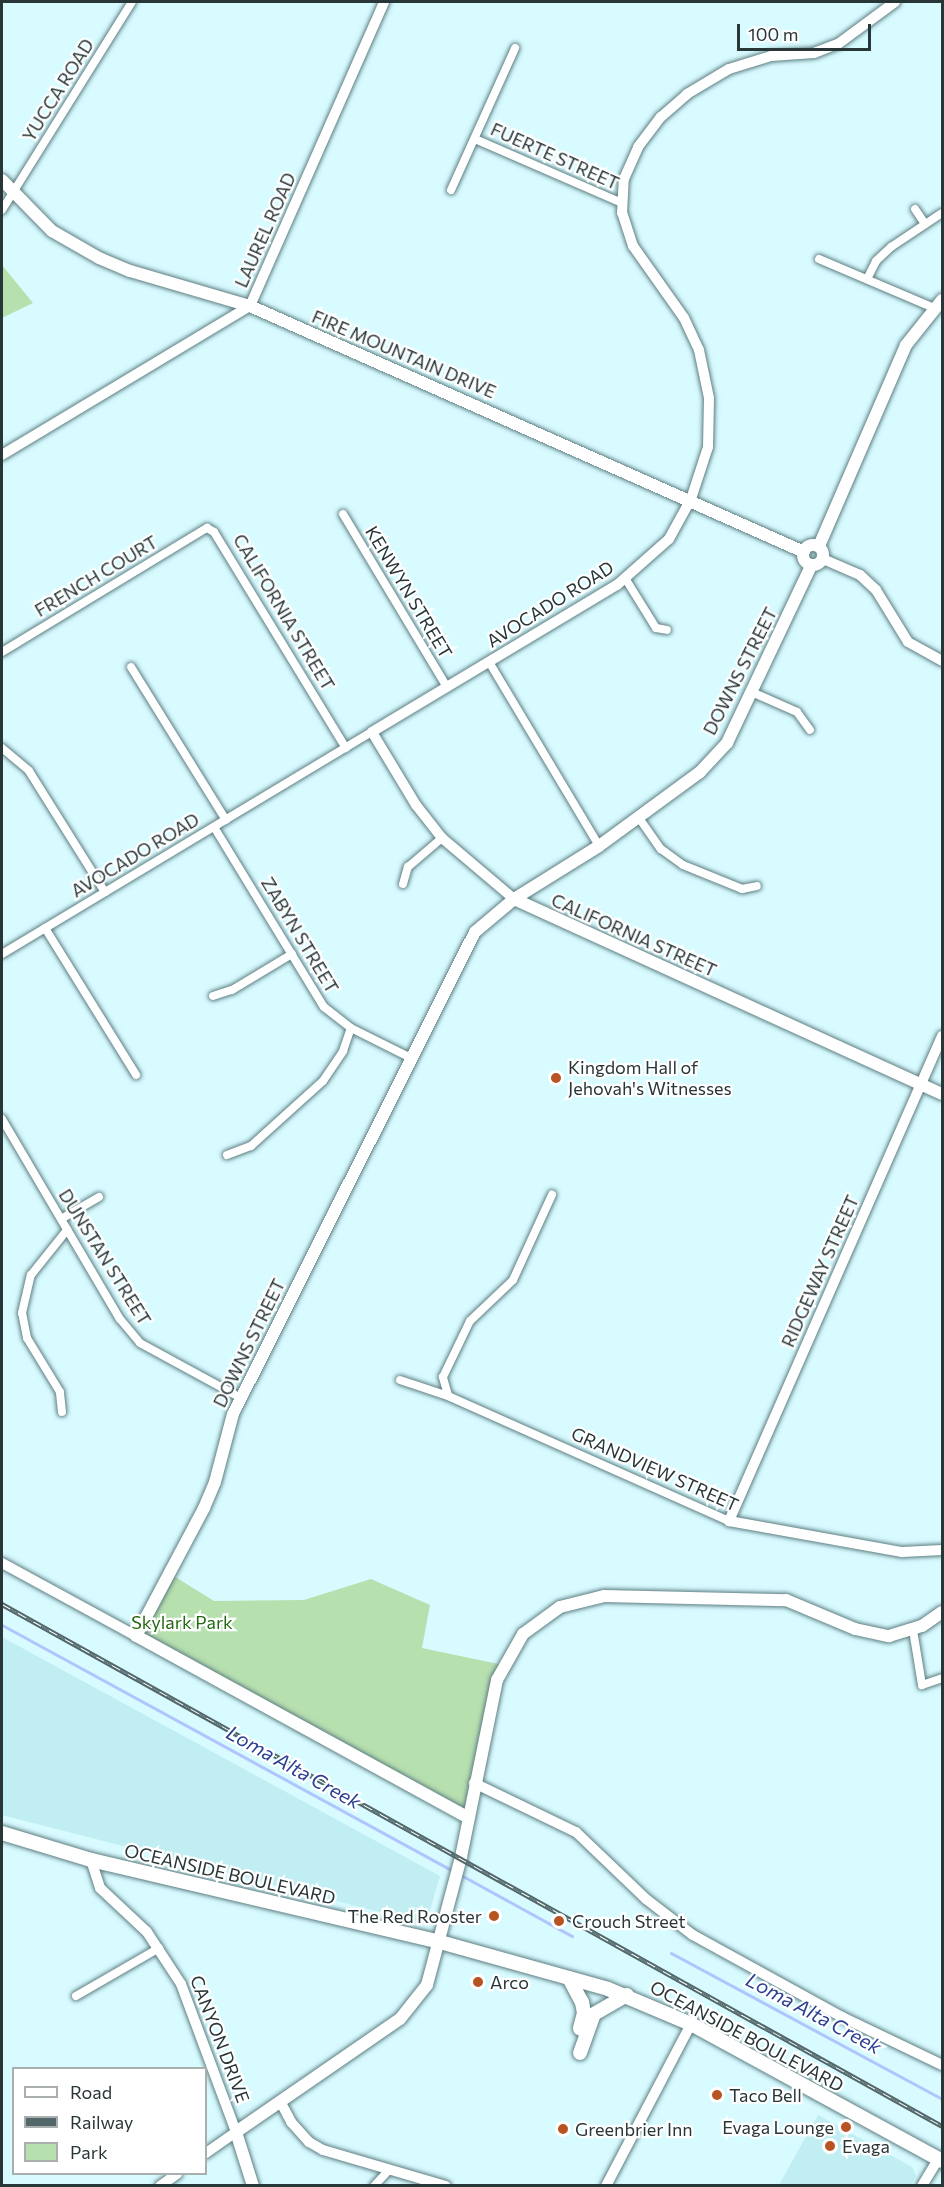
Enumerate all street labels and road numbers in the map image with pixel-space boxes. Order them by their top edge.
street label: YUCCA ROAD [18,35,98,145]
street label: FUERTE STREET [487,118,623,194]
street label: LAUREL ROAD [230,169,300,291]
street label: FIRE MOUNTAIN DRIVE [309,305,499,403]
street label: KENWYN STREET [361,522,457,662]
street label: CALIFORNIA STREET [229,530,339,694]
street label: FRENCH COURT [31,531,161,621]
street label: AVOCADO ROAD [483,556,617,652]
street label: DOWNS STREET [699,604,781,738]
street label: AVOCADO ROAD [67,808,203,902]
street label: ZABYN STREET [257,873,343,997]
street label: CALIFORNIA STREET [548,889,720,981]
street label: DUNSTAN STREET [54,1185,156,1329]
street label: RIDGEWAY STREET [777,1192,863,1350]
street label: DOWNS STREET [209,1275,289,1411]
street label: GRANDVIEW STREET [568,1422,742,1516]
street label: OCEANSIDE BOULEVARD [122,1839,338,1909]
street label: CANYON DRIVE [186,1972,254,2106]
street label: OCEANSIDE BOULEVARD [647,1976,847,2096]

